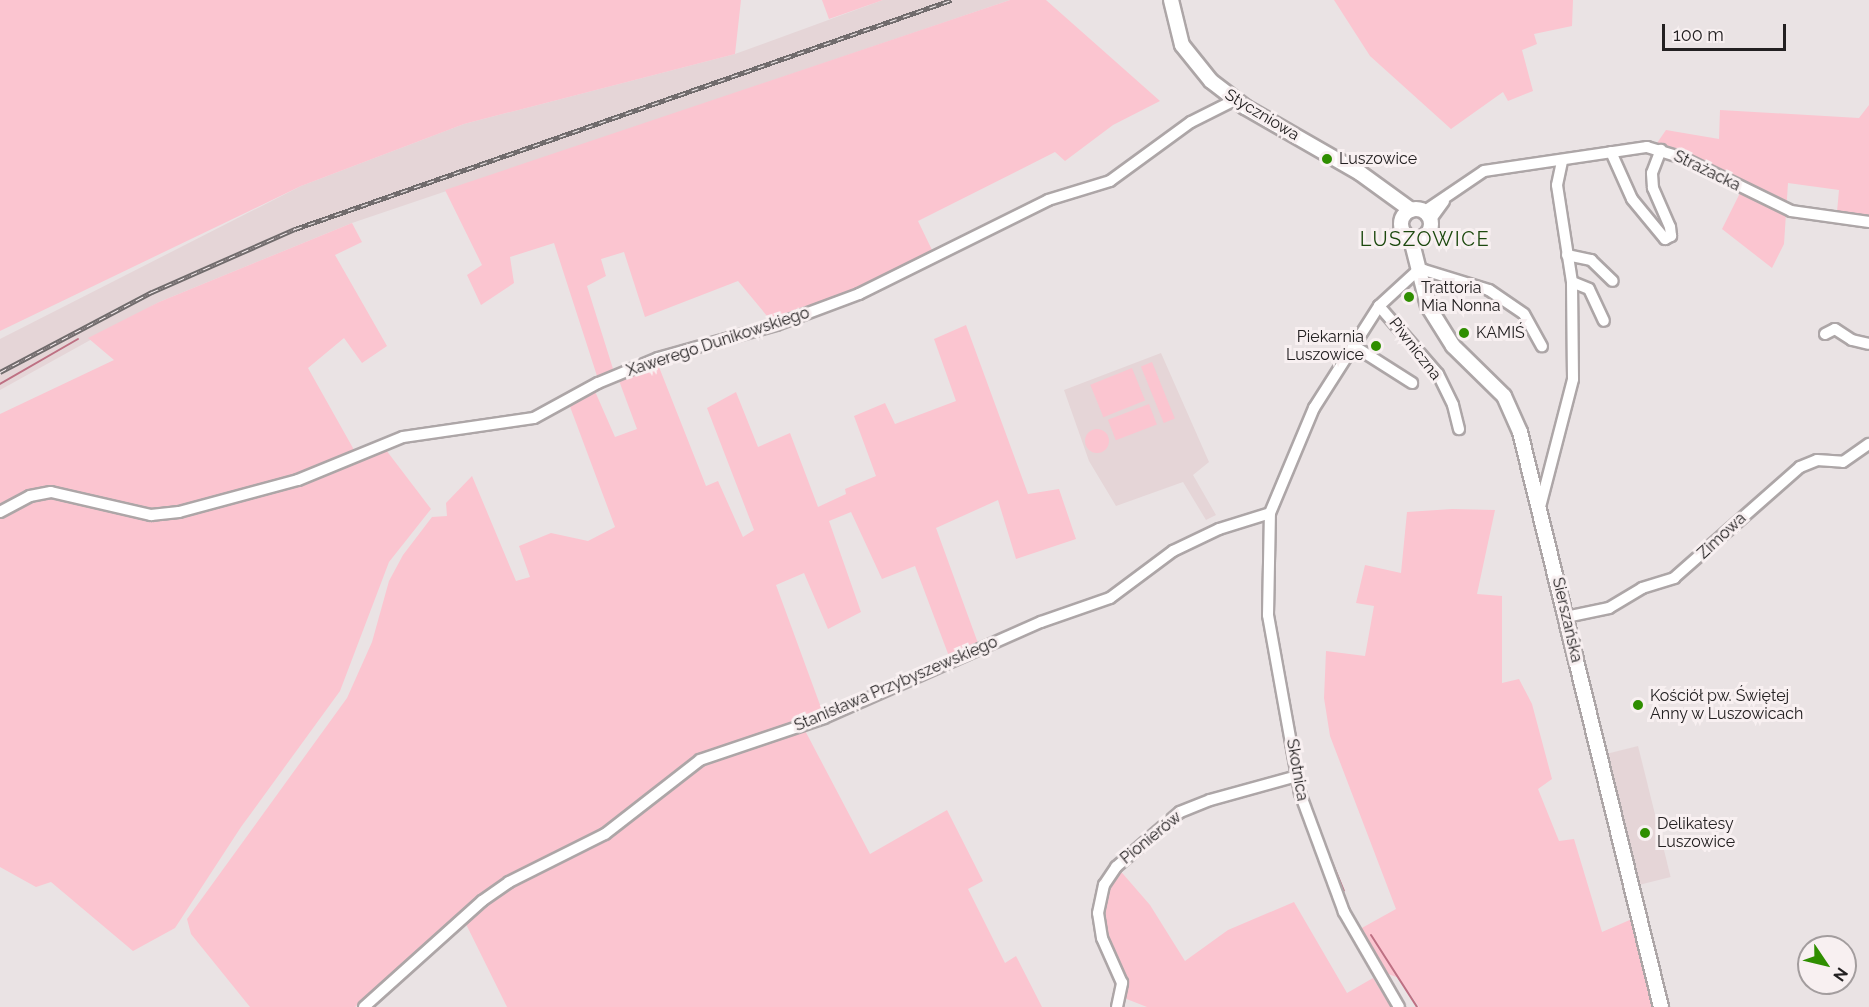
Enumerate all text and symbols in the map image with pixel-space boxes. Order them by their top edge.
scale bar [1665,12,1790,50]
text: 100 m [1673,24,1724,45]
street label: Styczniowa [1221,85,1303,145]
street label: Strażacka [1671,147,1743,195]
place label: Luszowice [1339,149,1417,169]
marker: Luszowice [1320,152,1334,166]
district label: LUSZOWICE [1360,227,1490,251]
place label: Trattoria Mia Nonna [1421,278,1500,316]
marker: Trattoria Mia Nonna [1402,290,1416,304]
street label: Xawerego Dunikowskiego [624,303,812,381]
street label: Piwniczna [1385,314,1445,384]
place label: KAMIŚ [1476,323,1525,343]
marker: KAMIŚ [1457,326,1471,340]
place label: Piekarnia Luszowice [1286,327,1364,365]
marker: Piekarnia Luszowice [1369,339,1383,353]
street label: Zimowa [1694,509,1750,563]
street label: Sierszańska [1548,576,1586,664]
street label: Stanisława Przybyszewskiego [791,632,1001,736]
place label: Kościół pw. Świętej Anny w Luszowicach [1650,686,1805,724]
marker: Kościół pw. Świętej Anny w Luszowicach [1631,698,1645,712]
street label: Skotnica [1282,737,1312,803]
street label: Pionierów [1117,808,1185,868]
place label: Delikatesy Luszowice [1657,814,1735,852]
marker: Delikatesy Luszowice [1638,826,1652,840]
north arrow [1797,935,1857,995]
text: N [1829,964,1852,985]

